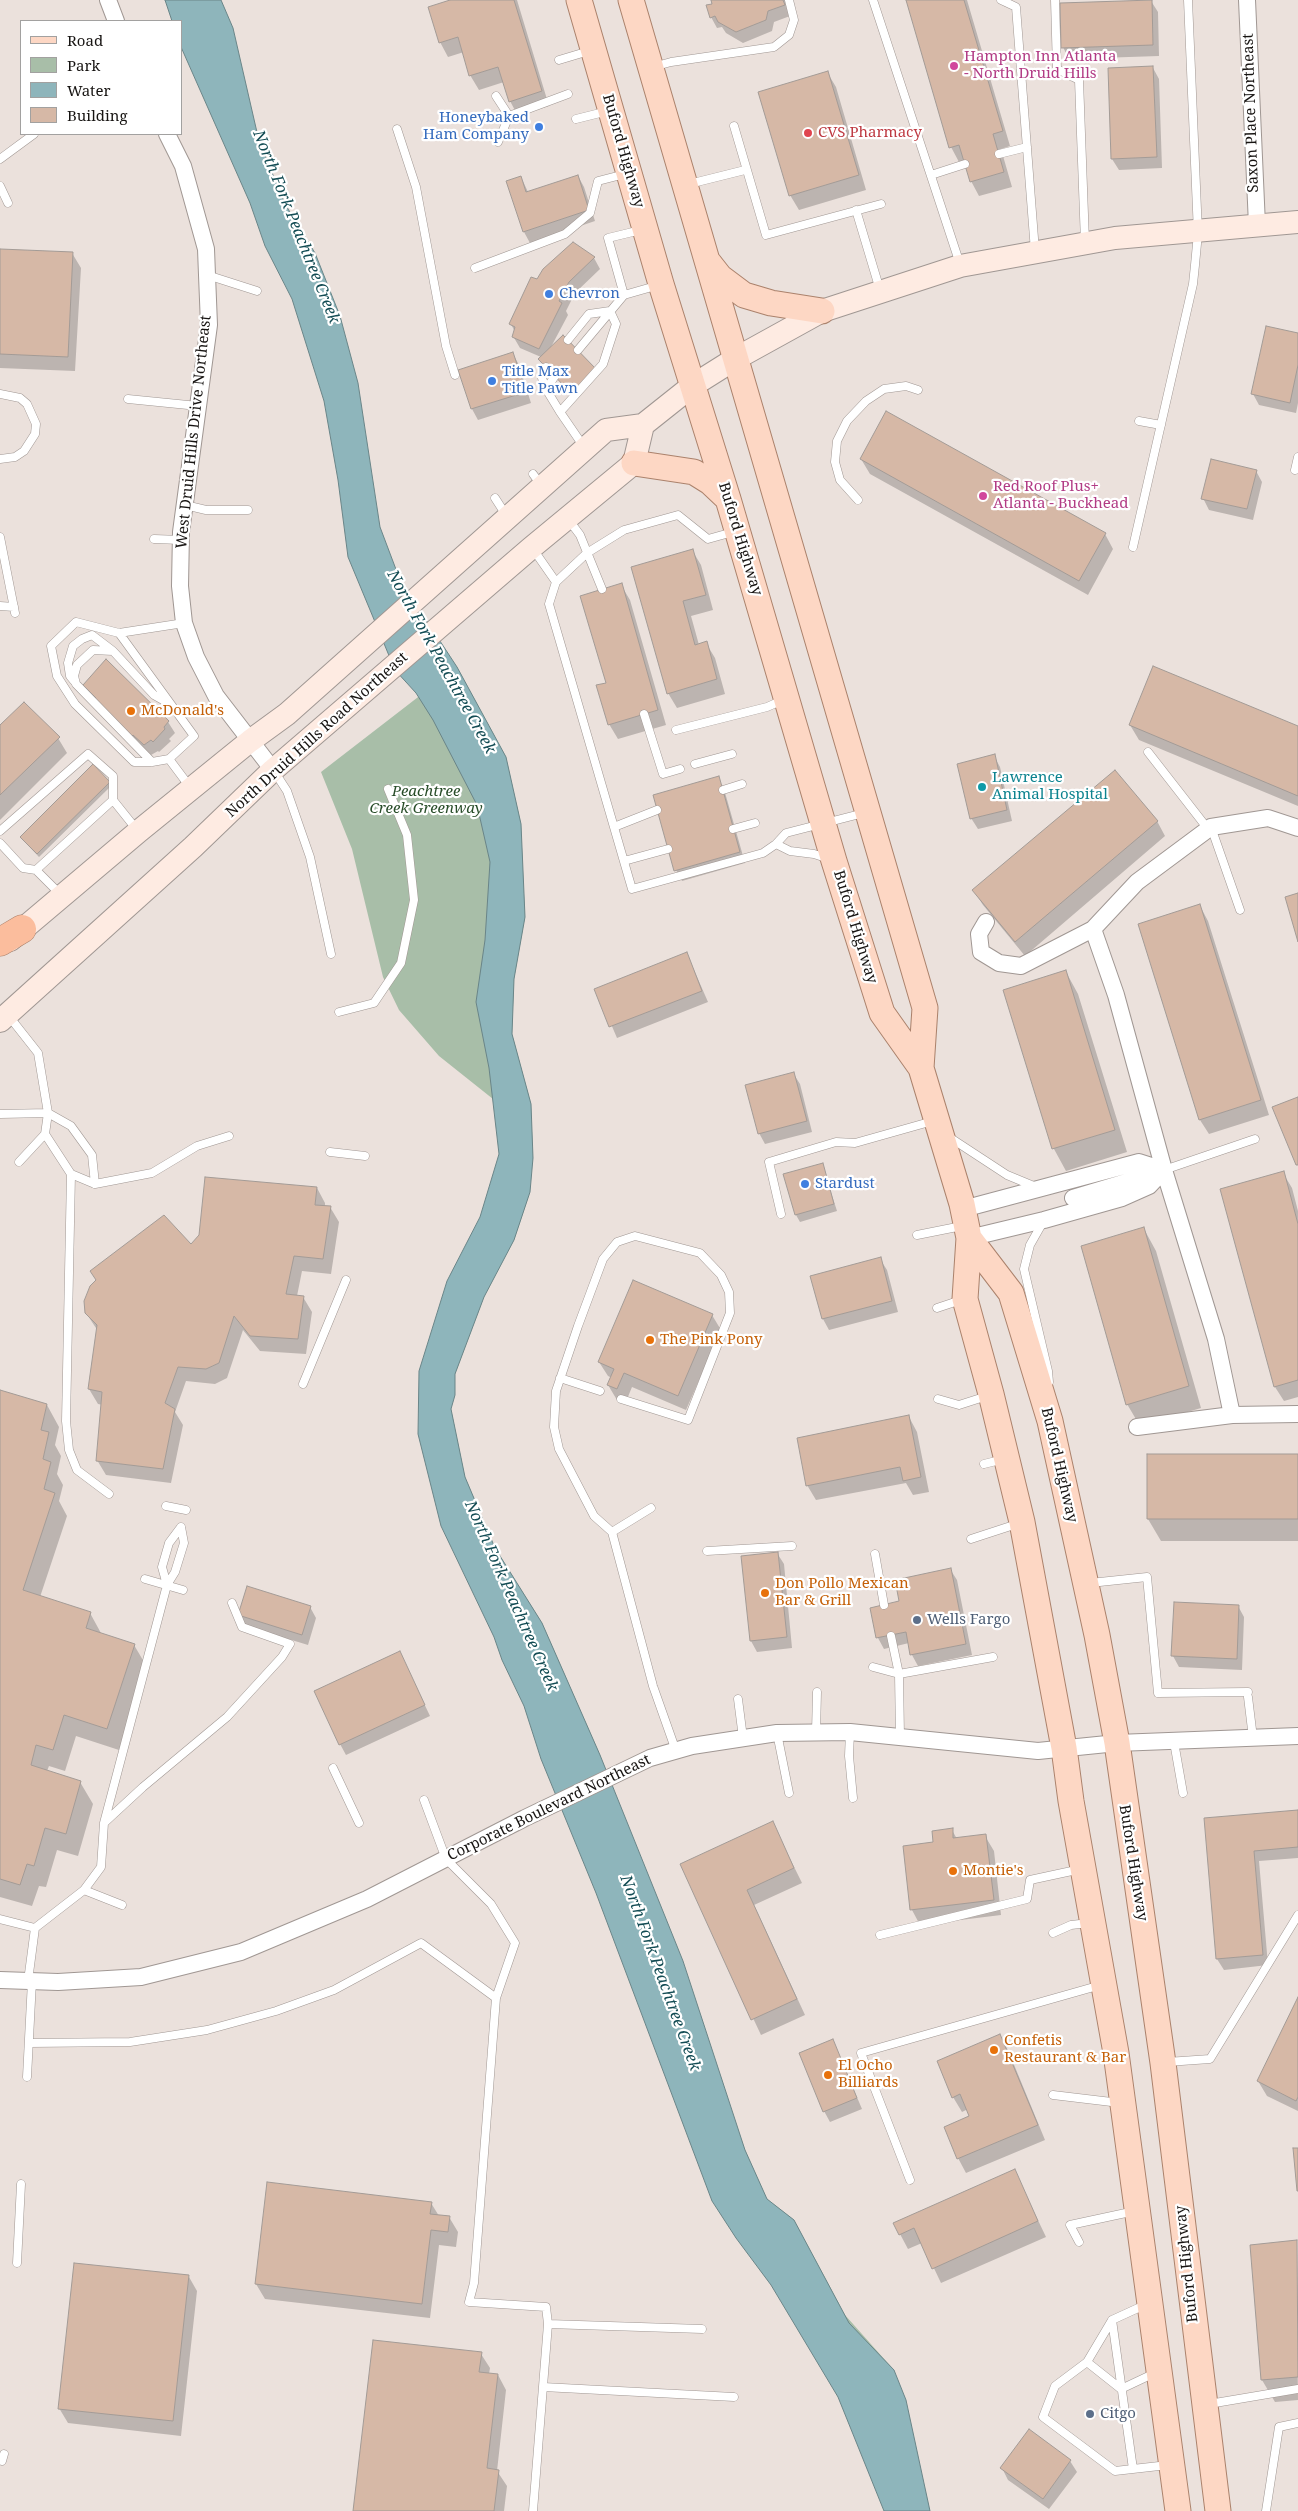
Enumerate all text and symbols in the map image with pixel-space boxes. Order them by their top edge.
legend [20,20,182,135]
text: Road [67,30,103,50]
street label: Saxon Place Northeast [1239,33,1263,193]
place label: Hampton Inn Atlanta - North Druid Hills [964,48,1116,83]
text: Park [67,55,100,75]
marker: Hampton Inn Atlanta - North Druid Hills [948,60,960,72]
text: Water [67,80,110,100]
street label: Buford Highway [598,92,648,210]
text: Building [67,105,128,125]
place label: Honeybaked Ham Company [423,109,529,144]
marker: Honeybaked Ham Company [533,121,545,133]
place label: CVS Pharmacy [818,124,922,142]
marker: CVS Pharmacy [802,127,814,139]
water label: North Fork Peachtree Creek [248,128,344,326]
place label: Chevron [559,285,620,303]
marker: Chevron [543,288,555,300]
street label: West Druid Hills Drive Northeast [173,314,215,550]
place label: Title Max Title Pawn [502,363,578,398]
marker: Title Max Title Pawn [486,375,498,387]
place label: Red Roof Plus+ Atlanta - Buckhead [993,478,1128,513]
street label: Buford Highway [714,480,766,598]
marker: Red Roof Plus+ Atlanta - Buckhead [977,490,989,502]
water label: North Fork Peachtree Creek [382,567,500,757]
street label: North Druid Hills Road Northeast [222,649,412,821]
place label: McDonald's [141,702,224,720]
marker: McDonald's [125,705,137,717]
place label: Lawrence Animal Hospital [992,769,1108,804]
marker: Lawrence Animal Hospital [976,781,988,793]
park label: Peachtree Creek Greenway [369,783,483,818]
street label: Buford Highway [829,868,881,986]
place label: Stardust [815,1175,875,1193]
marker: Stardust [799,1178,811,1190]
place label: The Pink Pony [660,1331,762,1349]
marker: The Pink Pony [644,1334,656,1346]
street label: Buford Highway [1037,1406,1081,1524]
water label: North Fork Peachtree Creek [460,1498,562,1694]
place label: Don Pollo Mexican Bar & Grill [775,1575,909,1610]
marker: Don Pollo Mexican Bar & Grill [759,1587,771,1599]
place label: Wells Fargo [927,1611,1010,1629]
marker: Wells Fargo [911,1614,923,1626]
street label: Corporate Boulevard Northeast [445,1751,653,1865]
street label: Buford Highway [1115,1804,1151,1922]
place label: Montie's [963,1862,1024,1880]
marker: Montie's [947,1865,959,1877]
water label: North Fork Peachtree Creek [616,1873,704,2073]
place label: Confetis Restaurant & Bar [1004,2032,1126,2067]
marker: Confetis Restaurant & Bar [988,2044,1000,2056]
place label: El Ocho Billiards [838,2057,898,2092]
marker: El Ocho Billiards [822,2069,834,2081]
street label: Buford Highway [1172,2205,1202,2323]
place label: Citgo [1100,2405,1136,2423]
marker: Citgo [1084,2408,1096,2420]

